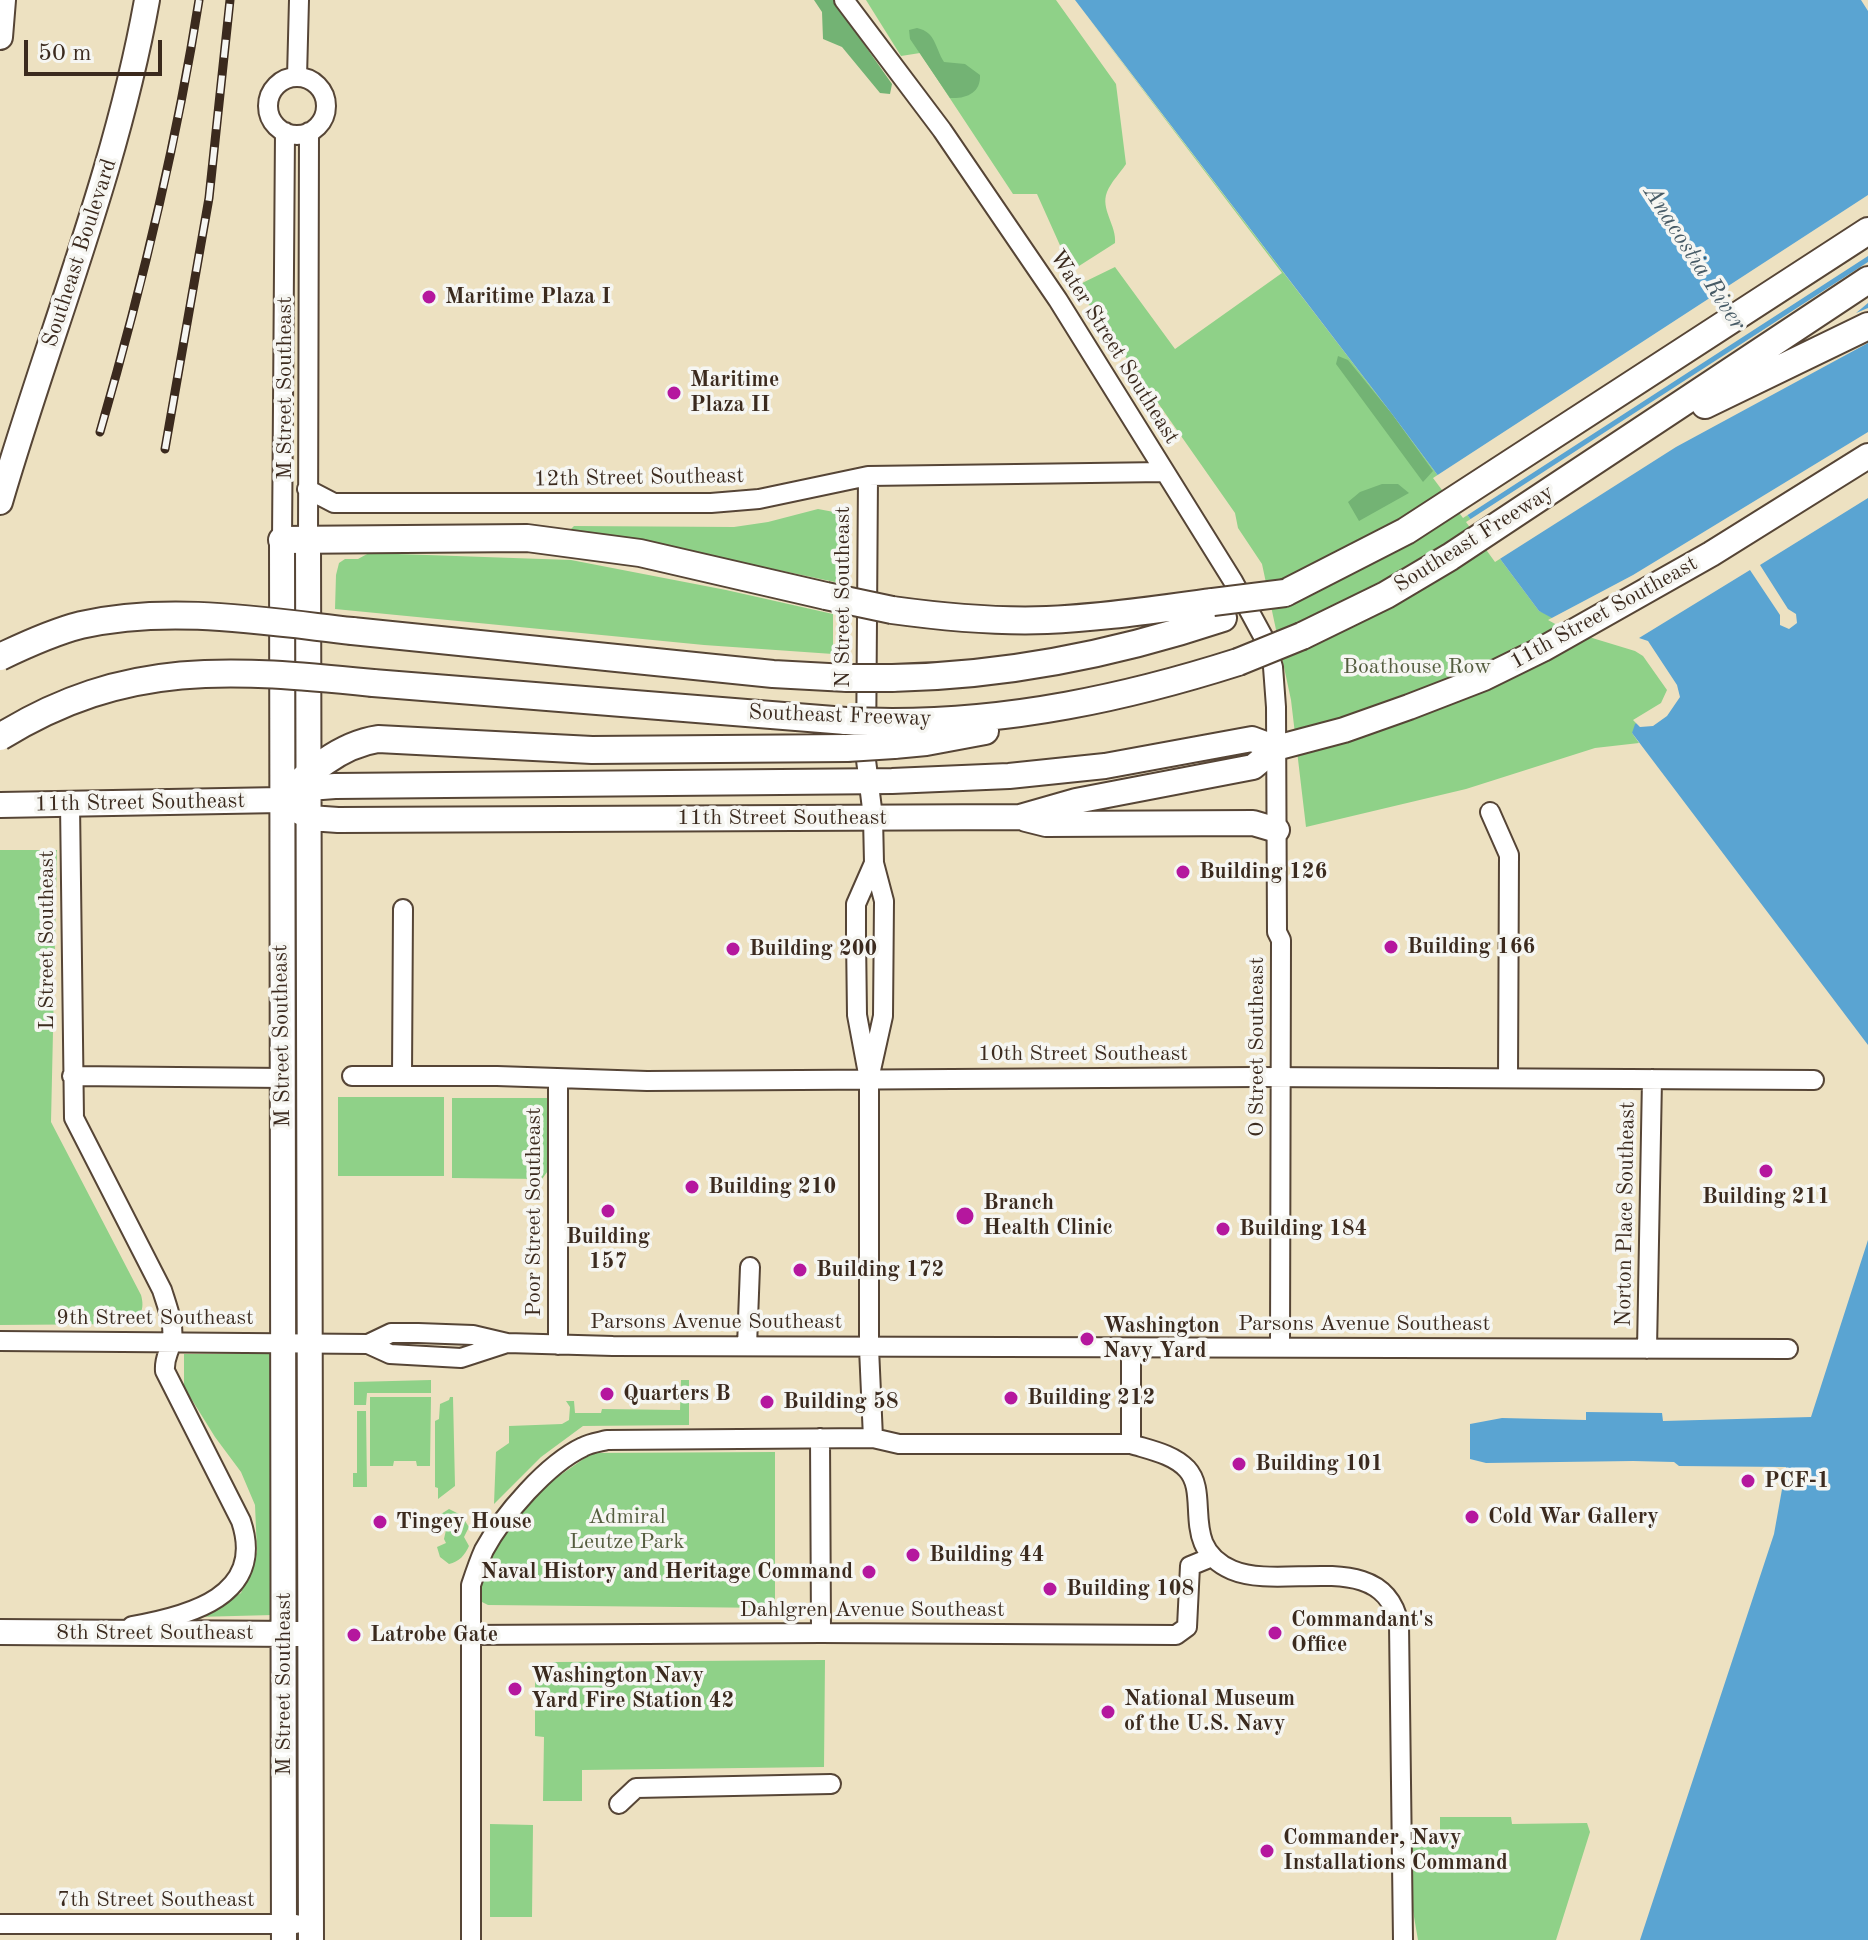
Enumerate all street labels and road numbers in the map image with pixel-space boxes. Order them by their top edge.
street label: Southeast Boulevard [37,155,123,351]
street label: Water Street Southeast [1043,245,1185,449]
street label: M Street Southeast [272,296,298,480]
street label: 12th Street Southeast [534,463,744,493]
street label: Southeast Freeway [1389,479,1559,599]
street label: N Street Southeast [830,506,856,688]
street label: 11th Street Southeast [1506,551,1702,675]
street label: Southeast Freeway [748,700,932,732]
street label: 11th Street Southeast [35,788,245,818]
street label: 11th Street Southeast [677,805,887,831]
street label: L Street Southeast [34,850,60,1030]
street label: M Street Southeast [267,944,297,1128]
street label: O Street Southeast [1244,957,1270,1137]
street label: 10th Street Southeast [978,1041,1188,1067]
street label: Norton Place Southeast [1611,1101,1641,1327]
street label: Poor Street Southeast [521,1107,547,1317]
street label: 9th Street Southeast [56,1305,254,1331]
street label: Parsons Avenue Southeast [590,1309,842,1335]
street label: Parsons Avenue Southeast [1238,1311,1490,1337]
street label: M Street Southeast [271,1592,297,1776]
street label: Dahlgren Avenue Southeast [739,1597,1005,1623]
street label: 8th Street Southeast [56,1620,254,1646]
street label: 7th Street Southeast [57,1887,255,1913]

